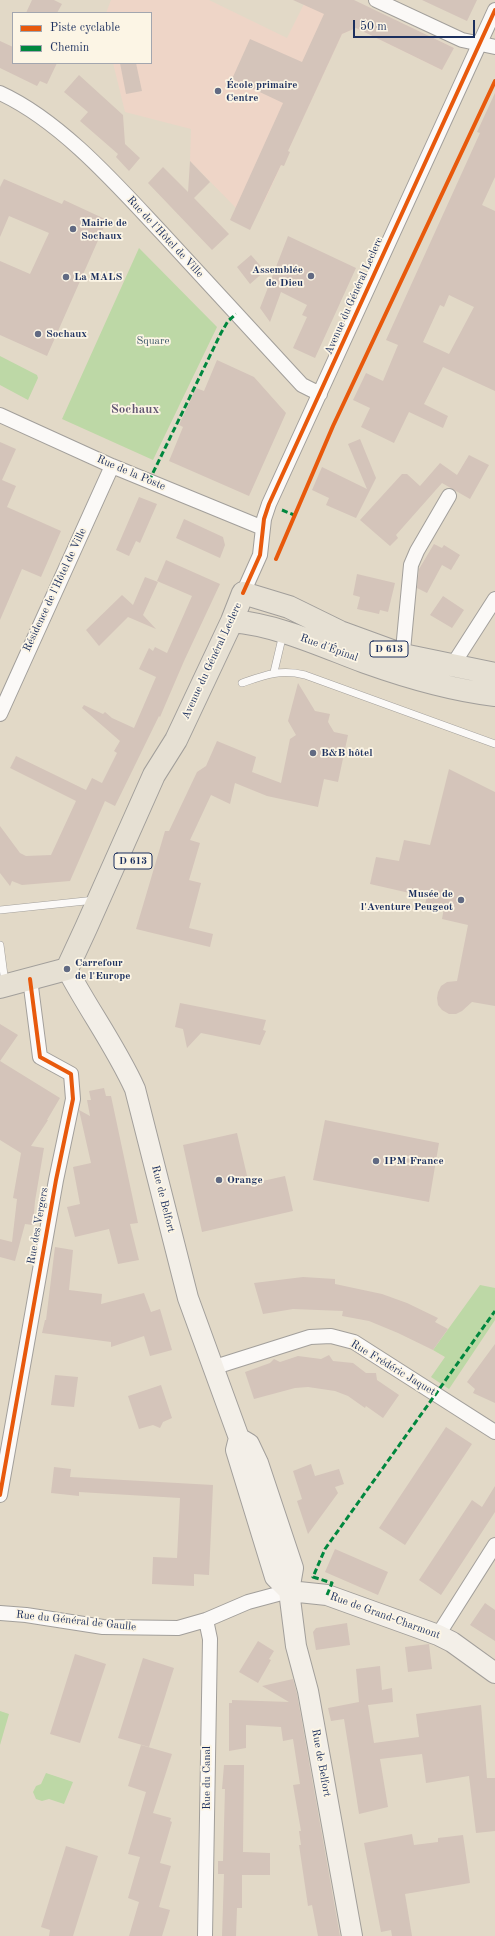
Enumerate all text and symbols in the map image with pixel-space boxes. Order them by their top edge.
legend [12,12,152,64]
scale bar [355,12,477,38]
text: 50 m [360,21,387,33]
text: Piste cyclable [50,22,120,34]
text: Chemin [50,42,89,54]
place label: École primaire Centre [226,78,298,104]
marker: École primaire Centre [213,86,223,96]
street label: Rue de l'Hôtel de Ville [124,194,206,280]
place label: Mairie de Sochaux [81,216,127,242]
marker: Mairie de Sochaux [68,224,78,234]
street label: Avenue du Général Leclerc [322,235,386,357]
place label: Assemblée de Dieu [252,263,303,289]
place label: La MALS [74,270,122,284]
marker: Assemblée de Dieu [306,271,316,281]
marker: La MALS [61,272,71,282]
place label: Sochaux [46,327,87,341]
marker: Sochaux [33,329,43,339]
park label: Square [136,334,170,348]
district label: Sochaux [111,402,159,418]
street label: Rue de la Poste [95,453,167,493]
street label: Résidence de l'Hôtel de Ville [21,526,89,654]
street label: Avenue du Général Leclerc [179,601,245,721]
street label: Rue d'Épinal [298,631,360,665]
road number: D 613 [370,641,408,657]
place label: B&B hôtel [321,746,373,760]
marker: B&B hôtel [308,748,318,758]
road number: D 613 [114,853,152,869]
place label: Musée de l'Aventure Peugeot [361,887,453,913]
marker: Musée de l'Aventure Peugeot [456,895,466,905]
place label: Carrefour de l'Europe [75,956,130,982]
marker: Carrefour de l'Europe [62,964,72,974]
place label: IPM France [384,1154,444,1168]
marker: IPM France [371,1156,381,1166]
street label: Rue de Belfort [148,1164,178,1234]
place label: Orange [227,1173,263,1187]
marker: Orange [214,1175,224,1185]
street label: Rue des Vergers [25,1187,51,1265]
street label: Rue Frédéric Jaquet [348,1337,438,1399]
street label: Rue de Grand-Charmont [328,1590,442,1642]
street label: Rue du Général de Gaulle [15,1608,137,1634]
street label: Rue de Belfort [309,1728,333,1798]
street label: Rue du Canal [200,1746,214,1810]

